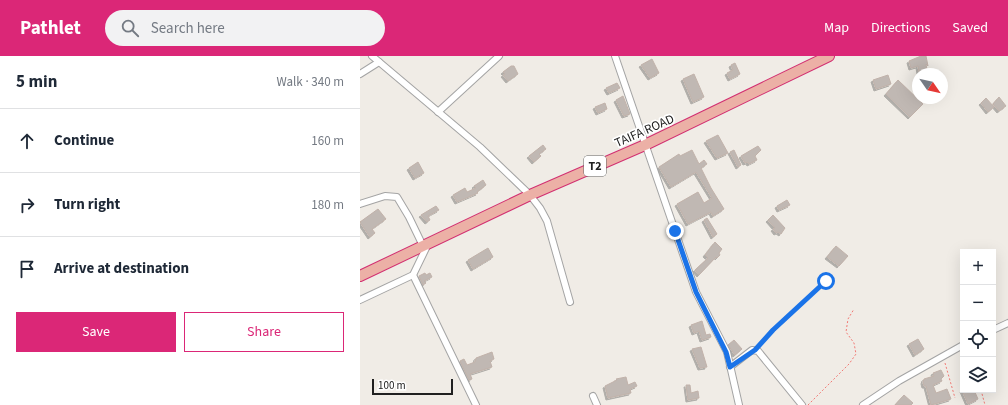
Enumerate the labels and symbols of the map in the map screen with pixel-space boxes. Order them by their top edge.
north arrow [912,68,948,104]
street label: TAIFA ROAD [612,110,677,152]
road number: T2 [584,156,606,176]
route end [666,222,684,240]
route start [817,272,835,290]
scale bar [372,377,453,396]

